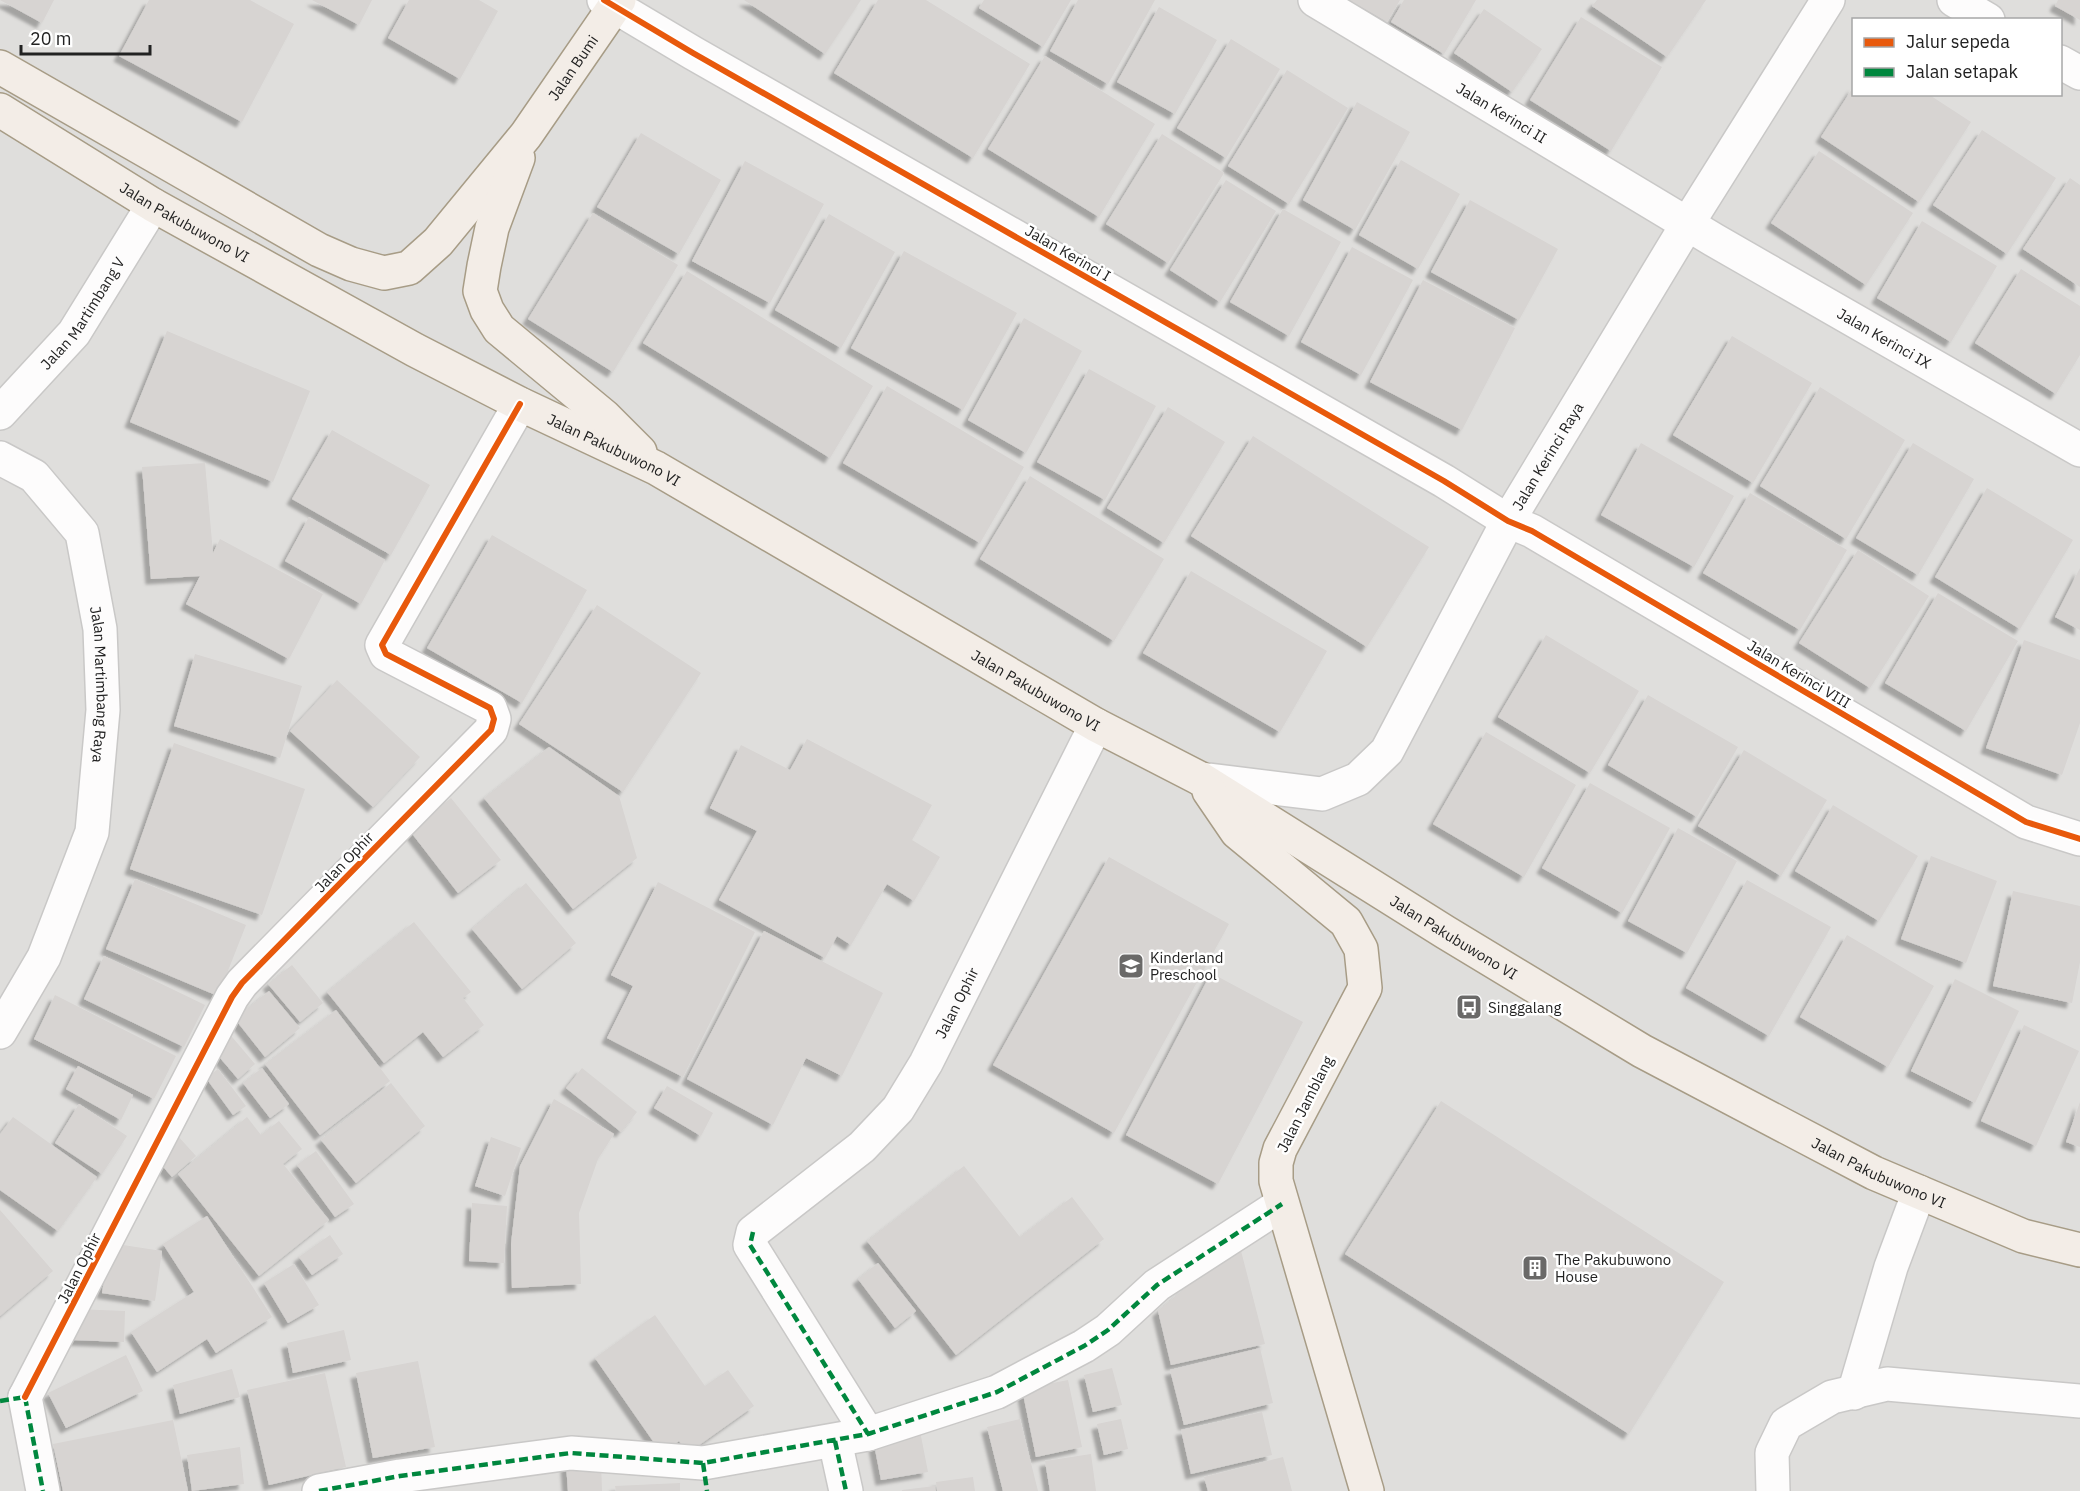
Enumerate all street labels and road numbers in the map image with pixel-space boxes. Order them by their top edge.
street label: Jalan Bumi [543,31,602,104]
street label: Jalan Kerinci II [1453,78,1550,147]
street label: Jalan Pakubuwono VI [117,177,253,266]
street label: Jalan Kerinci I [1022,221,1114,285]
street label: Jalan Martimbang V [36,253,128,373]
street label: Jalan Kerinci IX [1834,303,1935,372]
street label: Jalan Kerinci Raya [1507,399,1587,513]
street label: Jalan Pakubuwono VI [544,409,684,490]
street label: Jalan Martimbang Raya [86,604,113,764]
street label: Jalan Kerinci VIII [1744,636,1854,712]
street label: Jalan Pakubuwono VI [968,645,1103,735]
street label: Jalan Ophir [310,827,378,896]
street label: Jalan Pakubuwono VI [1387,891,1521,983]
street label: Jalan Ophir [931,964,982,1041]
street label: Jalan Jamblang [1273,1052,1338,1155]
street label: Jalan Pakubuwono VI [1809,1133,1949,1212]
street label: Jalan Ophir [53,1229,105,1307]

